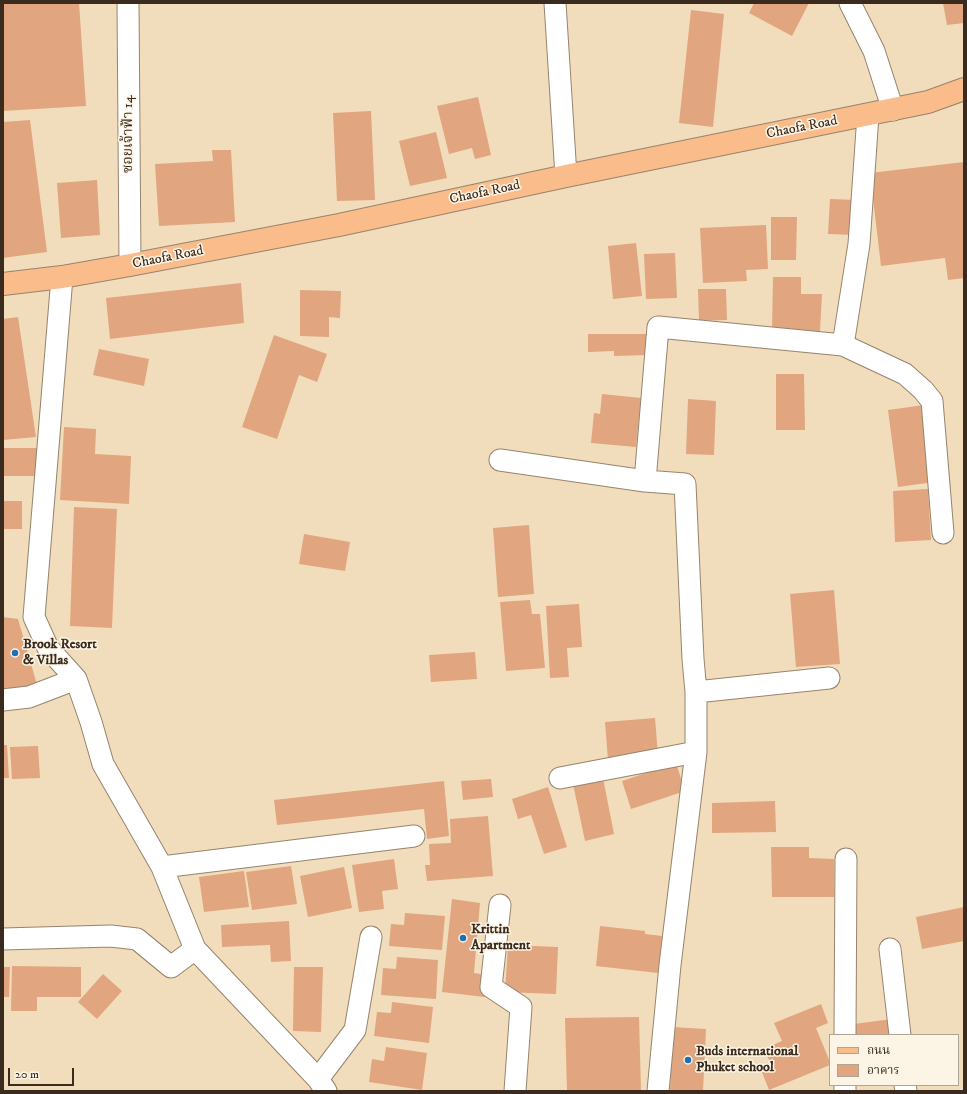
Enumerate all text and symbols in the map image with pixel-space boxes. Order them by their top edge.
street label: ซอยเจ้าฟ้า 14 [121,95,137,173]
street label: Chaofa Road [765,113,839,143]
street label: Chaofa Road [448,177,522,209]
street label: Chaofa Road [131,243,205,273]
place label: Brook Resort & Villas [23,637,97,670]
marker: Brook Resort & Villas [10,648,20,658]
place label: Krittin Apartment [471,922,531,954]
marker: Krittin Apartment [458,933,468,943]
legend [829,1034,959,1086]
text: ถนน [867,1043,890,1058]
place label: Buds international Phuket school [696,1044,798,1076]
marker: Buds international Phuket school [683,1055,693,1065]
scale bar [10,1060,76,1086]
text: อาคาร [867,1063,899,1078]
text: 20 m [15,1067,39,1082]

